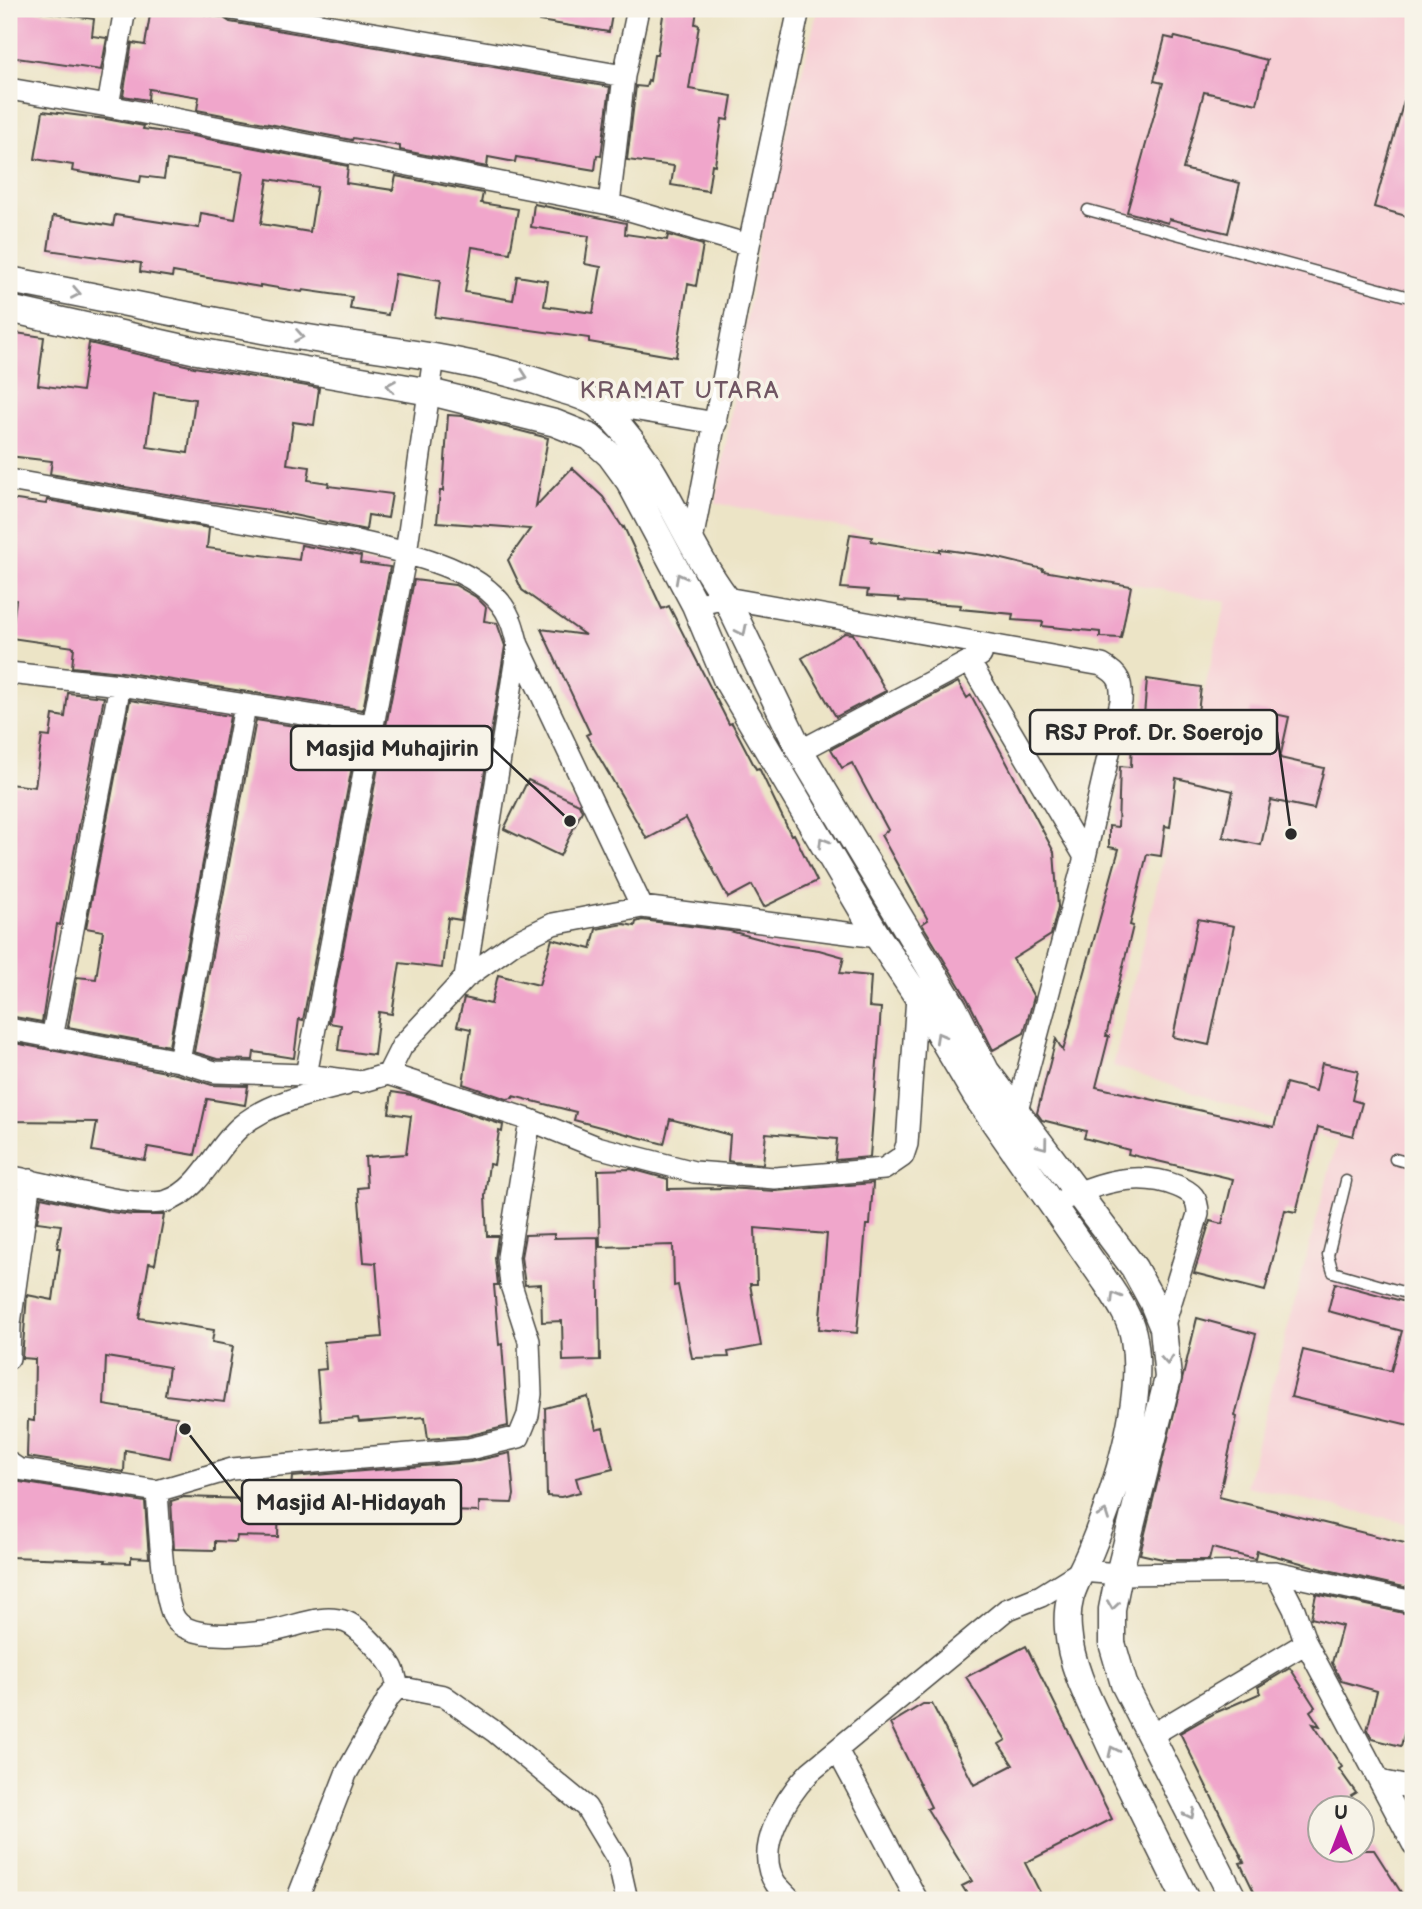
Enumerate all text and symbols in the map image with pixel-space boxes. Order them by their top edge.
one-way arrow [70,285,82,300]
one-way arrow [293,328,305,343]
one-way arrow [516,368,529,382]
district label: KRAMAT UTARA [580,376,780,405]
one-way arrow [385,379,397,394]
one-way arrow [675,573,688,585]
one-way arrow [734,624,748,636]
callout: RSJ Prof. Dr. Soerojo [1030,710,1277,754]
text: RSJ Prof. Dr. Soerojo [1045,719,1263,747]
callout: Masjid Muhajirin [291,726,492,770]
text: Masjid Muhajirin [305,735,479,763]
one-way arrow [818,837,831,850]
one-way arrow [935,1032,948,1045]
one-way arrow [1034,1137,1047,1150]
one-way arrow [1110,1291,1123,1304]
one-way arrow [1159,1354,1174,1365]
callout: Masjid Al-Hidayah [242,1480,461,1524]
text: Masjid Al-Hidayah [256,1489,446,1517]
one-way arrow [1096,1510,1110,1522]
one-way arrow [1106,1599,1121,1611]
one-way arrow [1107,1746,1121,1758]
north arrow [1306,1794,1376,1864]
text: U [1334,1802,1348,1825]
one-way arrow [1182,1807,1196,1820]

